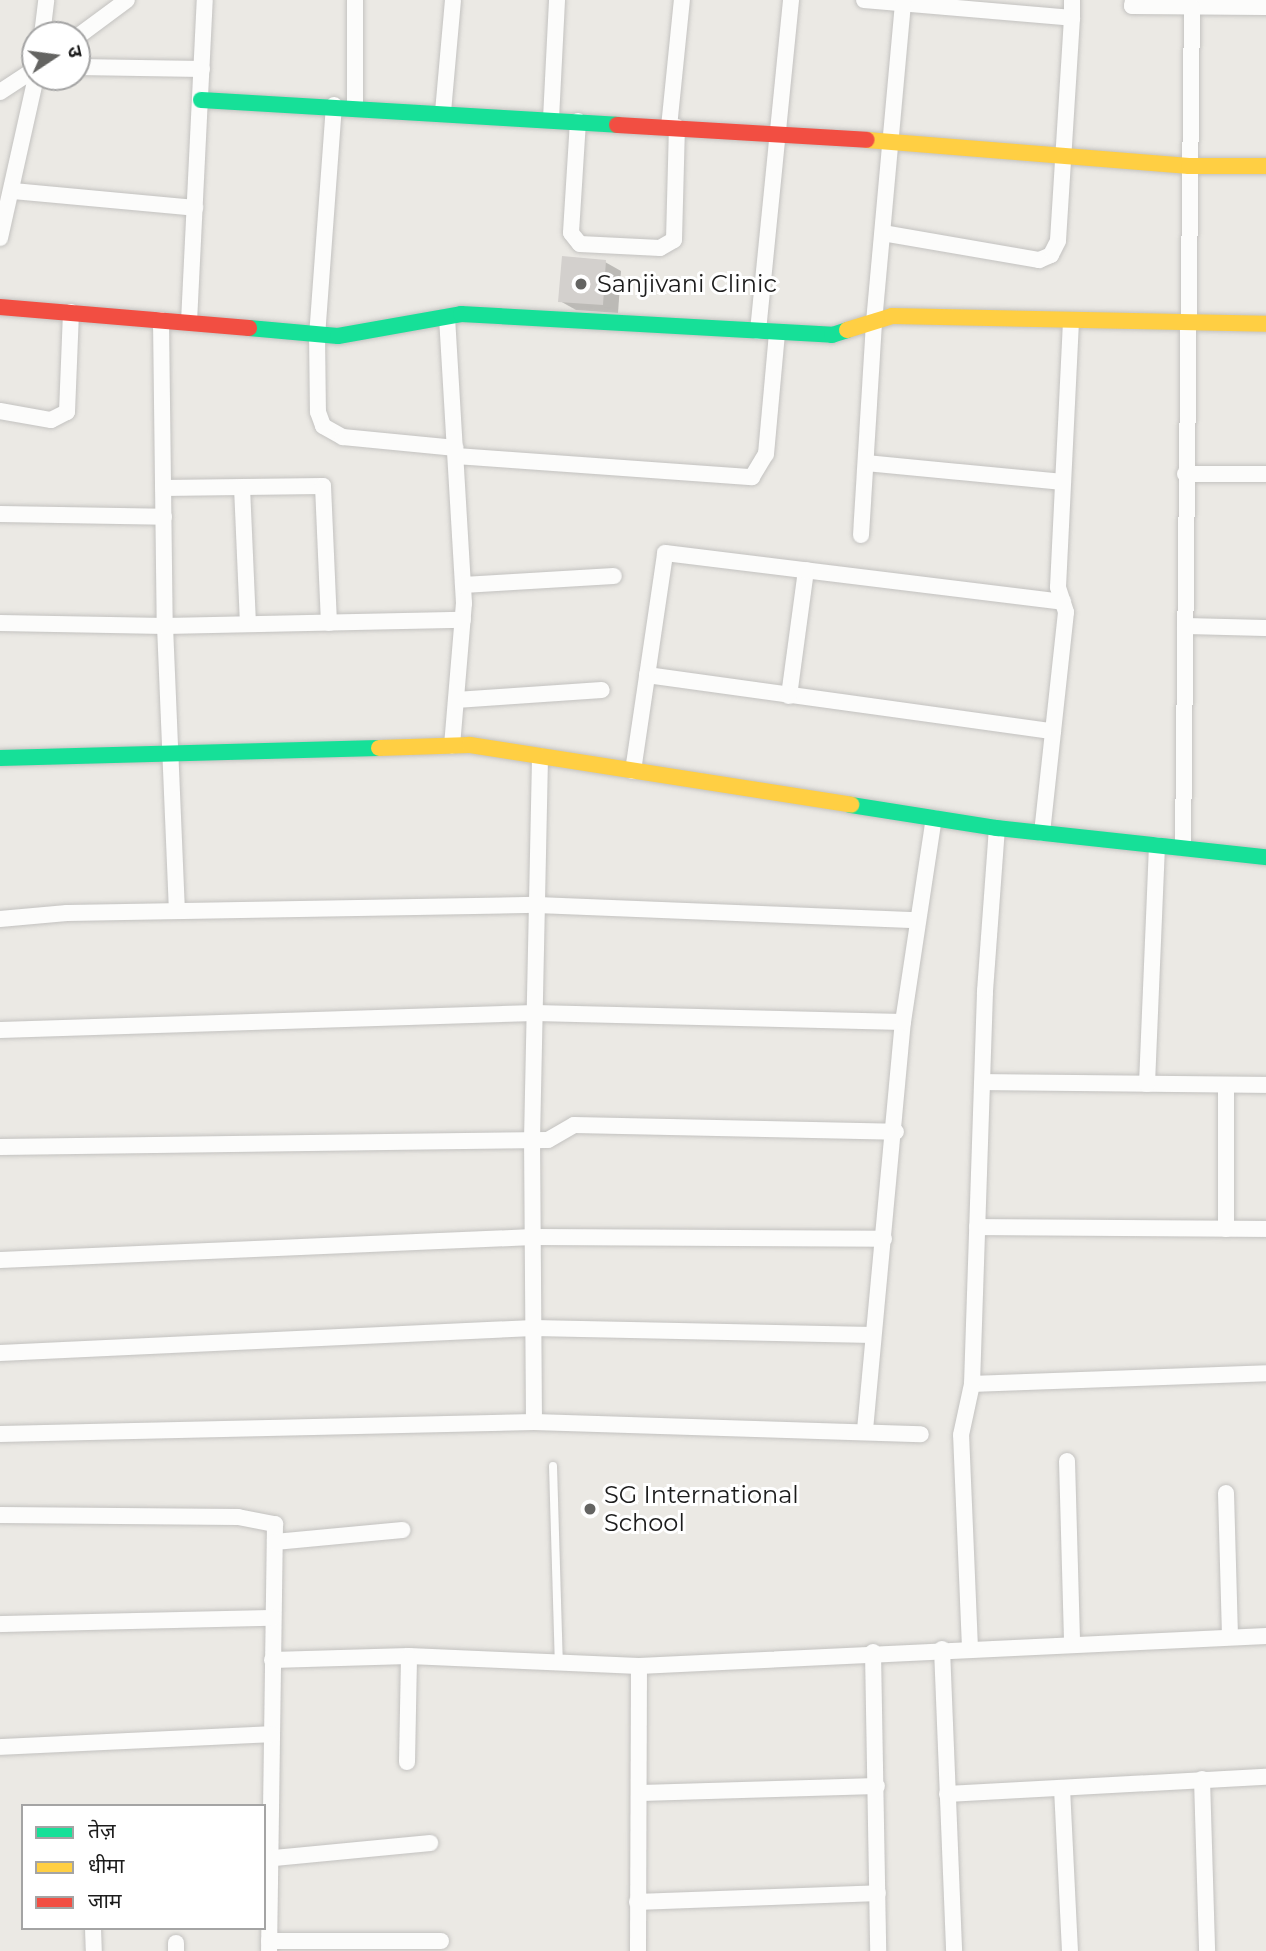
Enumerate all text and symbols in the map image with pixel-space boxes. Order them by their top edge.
north arrow [21,21,91,91]
text: उ [63,44,87,60]
place label: Sanjivani Clinic [597,270,777,298]
marker: Sanjivani Clinic [571,274,591,294]
place label: SG International School [604,1481,799,1537]
marker: SG International School [582,1501,598,1517]
legend [21,1804,266,1930]
text: तेज़ [88,1818,116,1843]
text: धीमा [88,1853,124,1878]
text: जाम [88,1888,122,1913]

